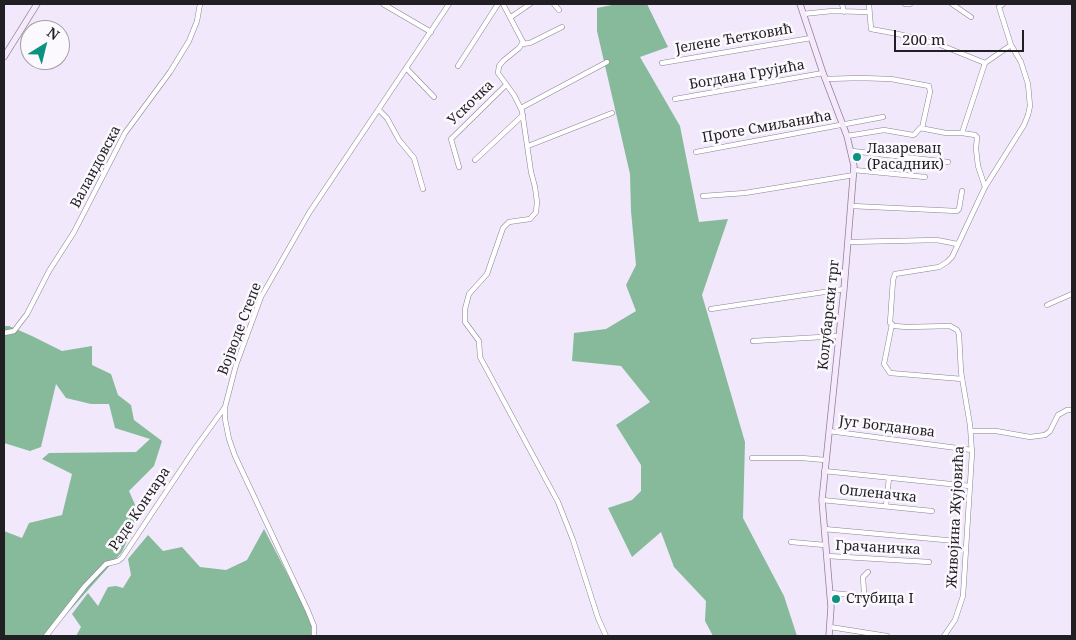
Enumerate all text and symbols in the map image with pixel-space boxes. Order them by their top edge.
north arrow [20,20,70,70]
street label: Јелене Ћетковић [674,20,794,58]
scale bar [896,20,1026,52]
text: N [43,22,64,44]
text: 200 m [902,29,945,49]
street label: Богдана Грујића [688,57,806,93]
street label: Ускочка [444,77,498,129]
street label: Проте Смиљанића [701,107,833,147]
street label: Валандовска [67,123,125,211]
place label: Лазаревац (Расадник) [867,141,944,174]
marker: Лазаревац (Расадник) [851,151,863,163]
street label: Колубарски трг [815,259,843,371]
street label: Војводе Степе [215,280,265,378]
street label: Југ Богданова [838,413,936,441]
street label: Живојина Жујовића [944,445,968,589]
street label: Раде Кончара [106,464,174,554]
street label: Опленачка [838,482,918,506]
street label: Грачаничка [835,537,921,559]
place label: Стубица I [846,591,914,607]
marker: Стубица I [830,593,842,605]

